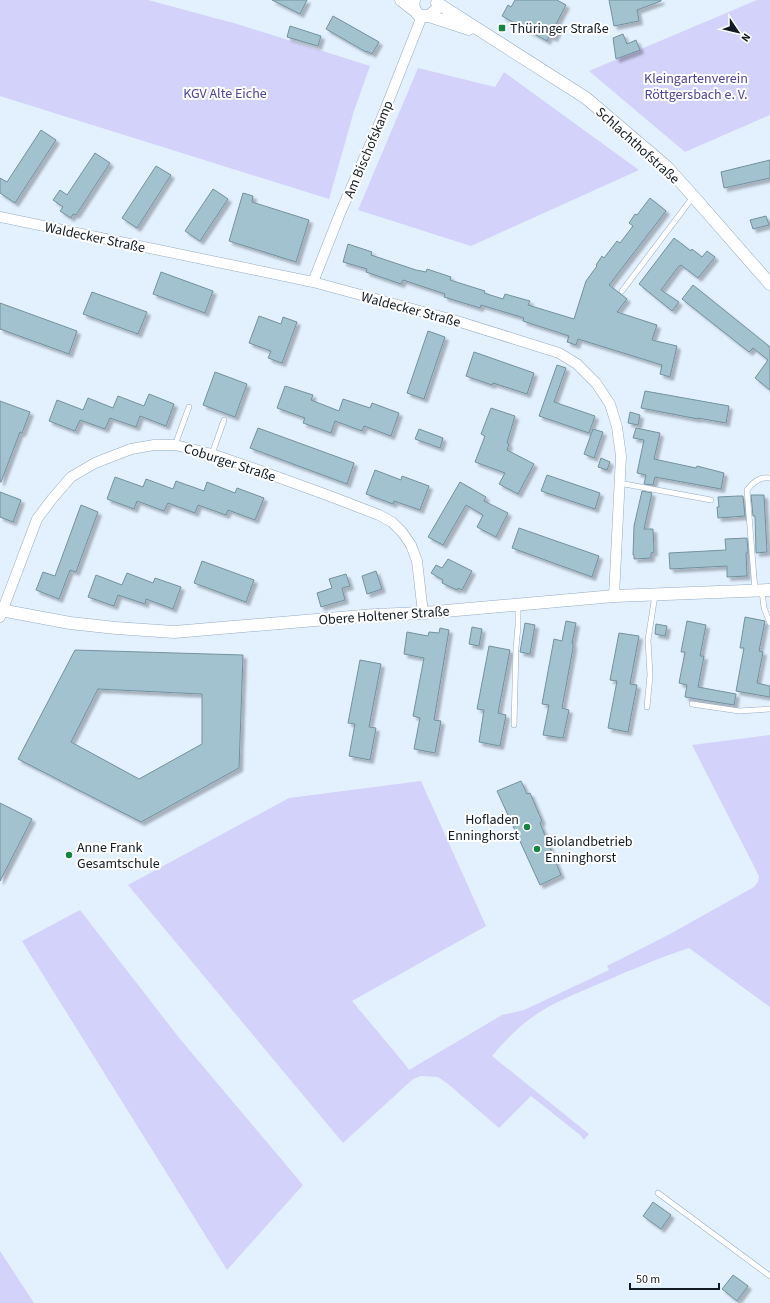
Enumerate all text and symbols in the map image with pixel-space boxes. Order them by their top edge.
north arrow [718,12,758,52]
place label: Thüringer Straße [510,19,609,39]
marker: Thüringer Straße [497,23,507,33]
text: N [738,30,754,45]
park label: Kleingartenverein Röttgersbach e. V. [644,69,748,105]
park label: KGV Alte Eiche [183,84,267,104]
street label: Am Bischofskamp [339,97,399,201]
street label: Schlachthofstraße [591,103,684,189]
street label: Waldecker Straße [43,218,147,258]
street label: Waldecker Straße [359,287,463,333]
street label: Coburger Straße [181,439,278,487]
street label: Obere Holtener Straße [318,601,450,631]
place label: Hofladen Enninghorst [448,810,519,846]
marker: Hofladen Enninghorst [522,822,532,832]
place label: Biolandbetrieb Enninghorst [545,832,633,868]
place label: Anne Frank Gesamtschule [77,838,160,874]
marker: Biolandbetrieb Enninghorst [532,844,542,854]
marker: Anne Frank Gesamtschule [64,850,74,860]
scale bar [630,1265,719,1291]
text: 50 m [636,1271,660,1288]

